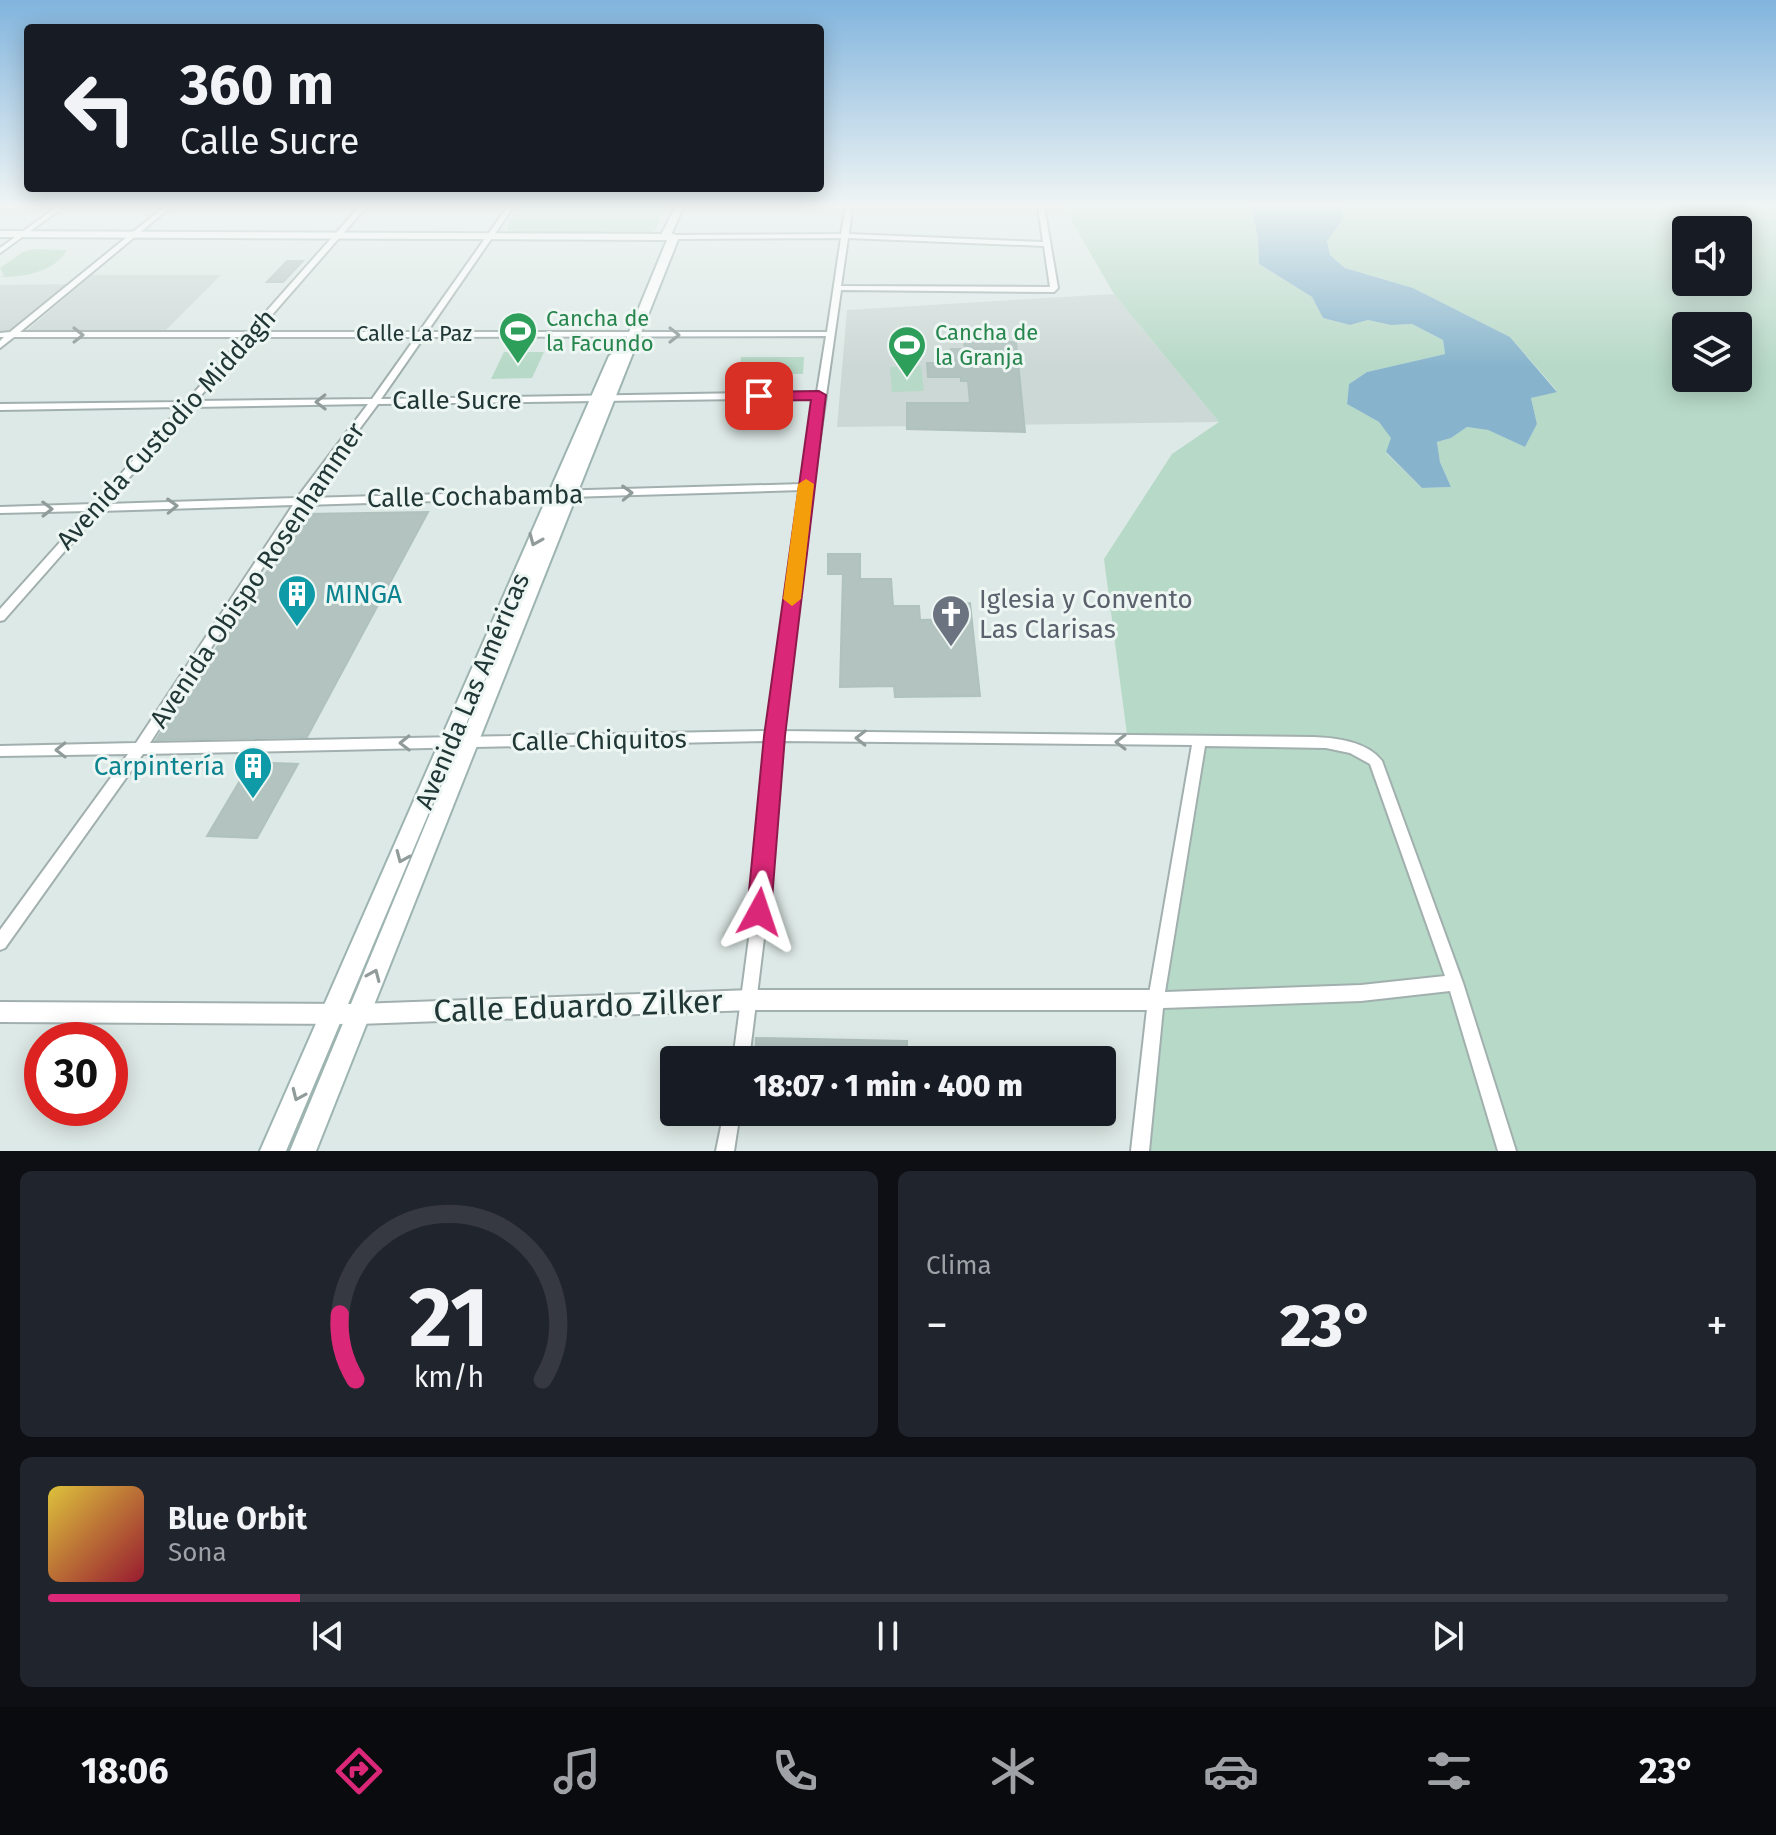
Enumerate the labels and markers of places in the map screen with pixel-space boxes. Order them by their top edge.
place label: Cancha de la Facundo [546,305,654,357]
sports icon: Cancha de la Facundo [497,310,539,365]
place label: Cancha de la Granja [935,319,1038,371]
sports icon: Cancha de la Granja [886,324,928,379]
pin [725,362,793,430]
building icon: MINGA [276,573,318,628]
place label: MINGA [325,579,402,610]
place label: Iglesia y Convento Las Clarisas [979,584,1193,645]
church icon: Iglesia y Convento Las Clarisas [930,593,972,648]
building icon: Carpintería [232,745,274,800]
place label: Carpintería [94,751,225,782]

